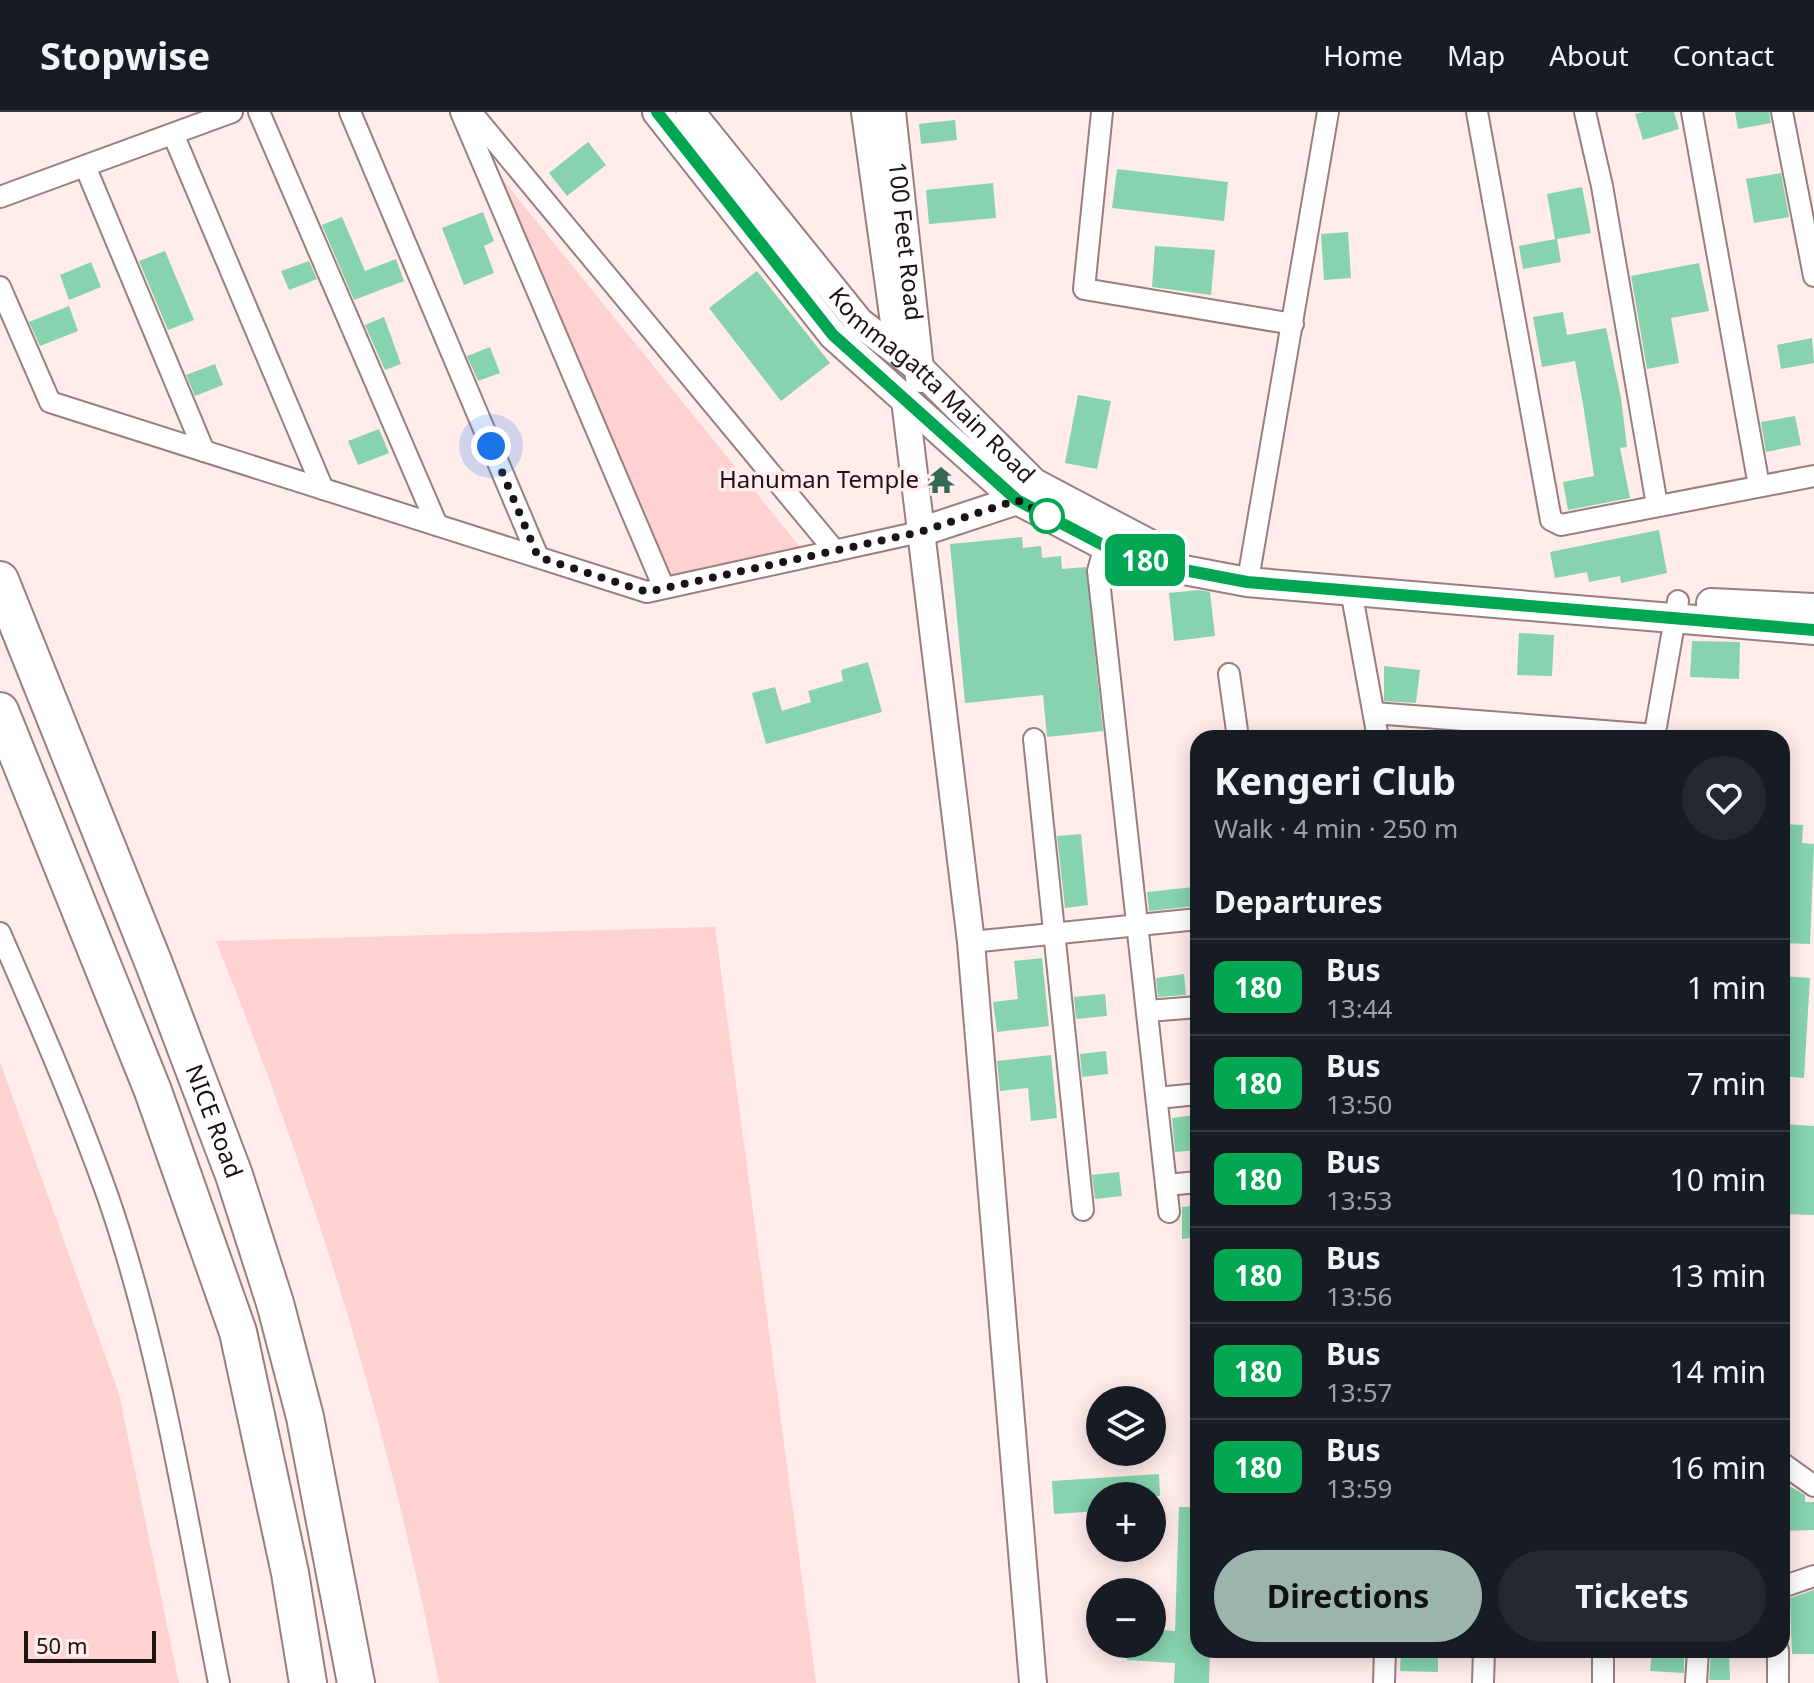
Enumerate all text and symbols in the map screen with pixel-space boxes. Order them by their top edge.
text: Stopwise [40,29,210,81]
text: Home [1323,36,1403,74]
text: Map [1447,36,1505,74]
text: About [1549,36,1629,74]
text: Contact [1673,36,1774,74]
street label: 100 Feet Road [882,160,932,322]
street label: Kommagatta Main Road [822,279,1043,490]
your location [471,426,511,466]
place label: Hanuman Temple [719,462,919,495]
temple icon: Hanuman Temple [926,465,956,495]
unlabelled marker [1030,499,1064,533]
line badge: 180 [1099,534,1191,586]
text: 180 [1121,541,1169,579]
text: Kengeri Club [1214,754,1456,806]
button: heart [1682,756,1766,840]
text: Walk · 4 min · 250 m [1214,810,1458,846]
text: Departures [1214,881,1383,922]
text: Bus [1326,949,1381,990]
text: 1 min [1687,967,1766,1008]
text: 180 [1234,968,1282,1006]
text: 13:44 [1326,990,1392,1026]
text: Bus [1326,1045,1381,1086]
street label: NICE Road [179,1059,252,1182]
text: 7 min [1687,1063,1766,1104]
text: 180 [1234,1064,1282,1102]
text: 13:50 [1326,1086,1392,1122]
text: Bus [1326,1141,1381,1182]
text: 10 min [1670,1159,1766,1200]
text: 180 [1234,1160,1282,1198]
text: 13:53 [1326,1182,1392,1218]
text: Bus [1326,1237,1381,1278]
text: 13 min [1670,1255,1766,1296]
text: 180 [1234,1256,1282,1294]
text: 13:56 [1326,1278,1392,1314]
text: Bus [1326,1333,1381,1374]
text: 14 min [1670,1351,1766,1392]
text: 180 [1234,1352,1282,1390]
text: 13:57 [1326,1374,1392,1410]
map controls [1086,1386,1166,1658]
button: layers [1086,1386,1166,1466]
text: Bus [1326,1429,1381,1470]
text: 16 min [1670,1447,1766,1488]
text: 180 [1234,1448,1282,1486]
text: 13:59 [1326,1470,1392,1506]
button: + [1086,1482,1166,1562]
button: Directions [1214,1550,1482,1642]
button: Tickets [1498,1550,1766,1642]
button: − [1086,1578,1166,1658]
scale bar [24,1627,156,1663]
text: 50 m [36,1630,87,1660]

